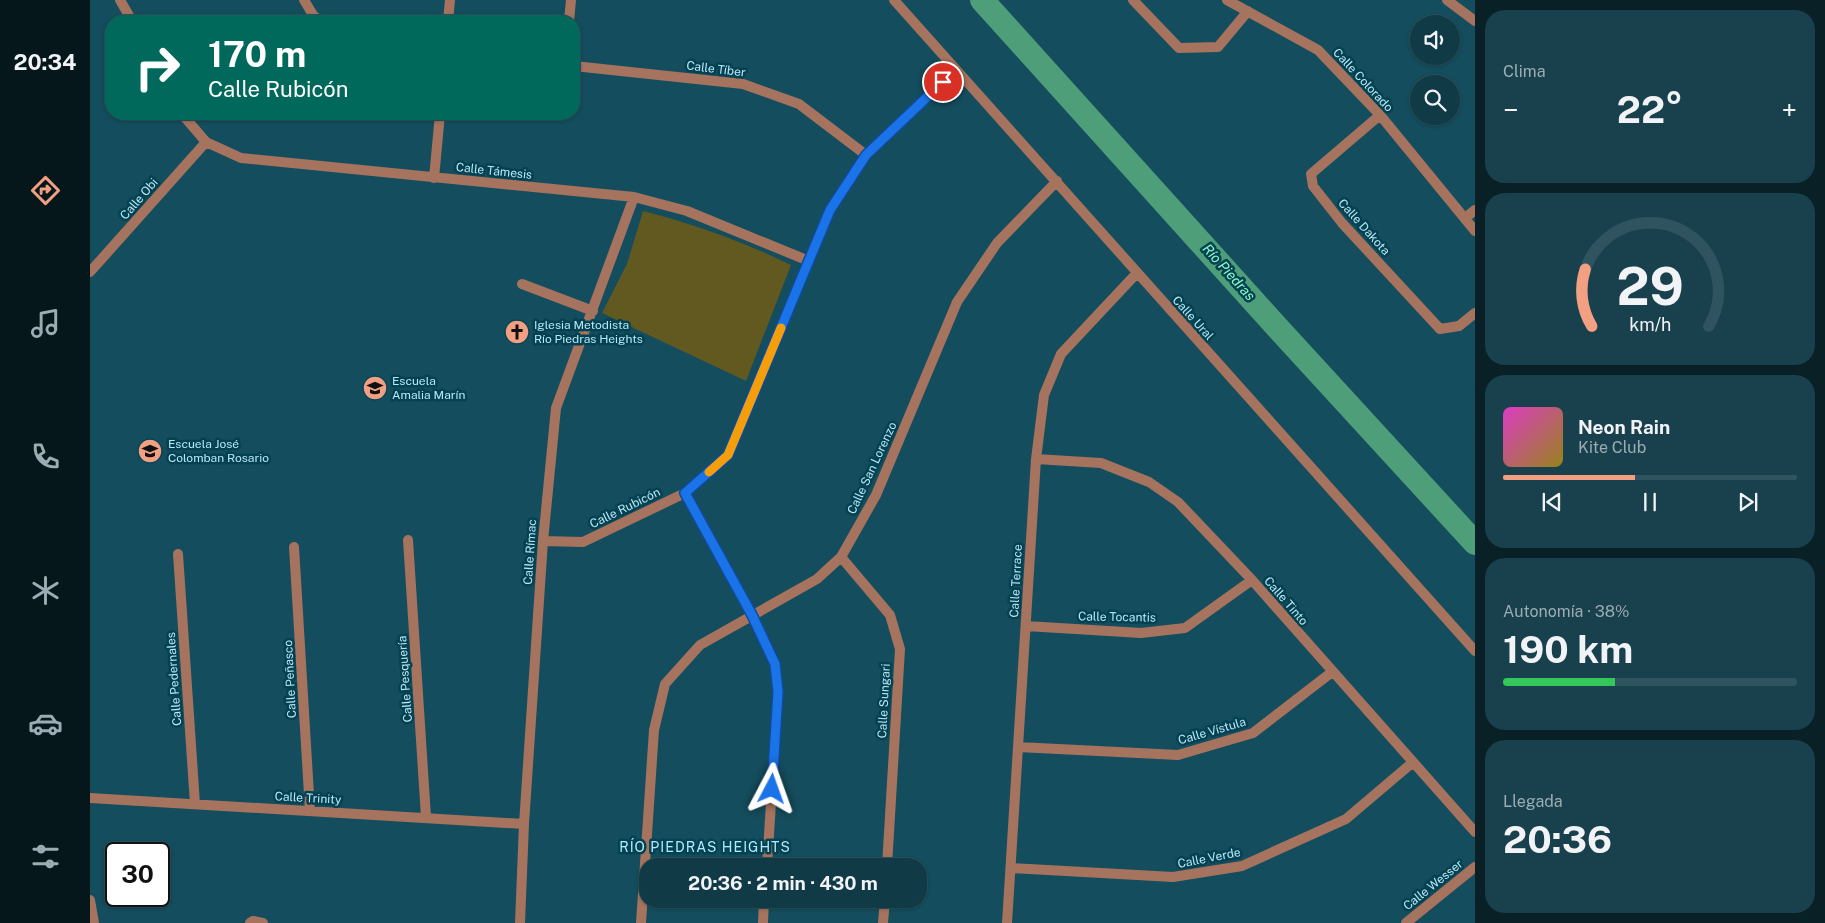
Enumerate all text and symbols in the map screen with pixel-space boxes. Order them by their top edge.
map controls [1410,15,1460,125]
button: sound [1410,15,1460,65]
text: 170 m [208,34,306,75]
icon: right [125,35,190,100]
street label: Calle Colorado [1330,45,1396,115]
text: 20:34 [13,49,77,75]
street label: Calle Tíber [686,58,747,80]
pin [922,61,964,103]
text: Clima [1503,62,1546,81]
icon: arrive [929,68,957,96]
button: search [1410,75,1460,125]
text: Calle Rubicón [208,76,348,102]
text: 22° [1617,87,1683,132]
text: − [1503,93,1519,126]
text: + [1781,93,1797,126]
street label: Calle Támesis [455,160,533,182]
icon: directions [28,173,63,208]
street label: Calle Obi [117,175,161,223]
street label: Calle Dakota [1335,196,1393,258]
water label: Río Piedras [1199,240,1259,304]
text: 29 [1616,256,1684,317]
street label: Calle Ural [1170,293,1217,343]
icon: music [28,306,63,341]
text: km/h [1629,314,1671,335]
place label: Iglesia Metodista Río Piedras Heights [534,318,643,346]
church icon: Iglesia Metodista Río Piedras Heights [504,319,530,345]
place label: Escuela Amalia Marín [392,374,466,402]
school or university icon: Escuela Amalia Marín [362,375,388,401]
text: Neon Rain [1578,416,1670,438]
street label: Calle San Lorenzo [845,420,900,516]
place label: Escuela José Colomban Rosario [168,437,269,465]
school or university icon: Escuela José Colomban Rosario [137,438,163,464]
text: Kite Club [1578,438,1646,457]
icon: phone [28,439,63,474]
street label: Calle Rubicón [587,485,663,531]
icon: previous [1538,488,1566,516]
icon: pause [1636,488,1664,516]
icon: next [1734,488,1762,516]
street label: Calle Rímac [521,519,539,585]
street label: Calle Terrace [1007,544,1025,618]
icon: climate [28,573,63,608]
street label: Calle Tinto [1261,574,1311,628]
text: Autonomía · 38% [1503,602,1630,621]
street label: Calle Tocantis [1078,609,1156,625]
text: 190 km [1503,627,1633,672]
street label: Calle Pedernales [164,632,184,726]
street label: Calle Pesquería [395,635,415,723]
street label: Calle Peñasco [281,639,299,719]
street label: Calle Sungari [875,663,893,739]
icon: car [28,706,63,741]
street label: Calle Vístula [1177,715,1247,747]
position arrow [745,762,797,814]
street label: Calle Trinity [274,789,342,807]
text: Llegada [1503,792,1563,811]
text: 20:36 [1503,817,1612,862]
district label: RÍO PIEDRAS HEIGHTS [619,838,791,855]
icon: filters [28,839,63,874]
speed limit sign: 30 [105,842,170,907]
street label: Calle Verde [1176,845,1242,871]
street label: Calle Wesser [1401,857,1466,913]
text: 20:36 · 2 min · 430 m [688,872,878,894]

